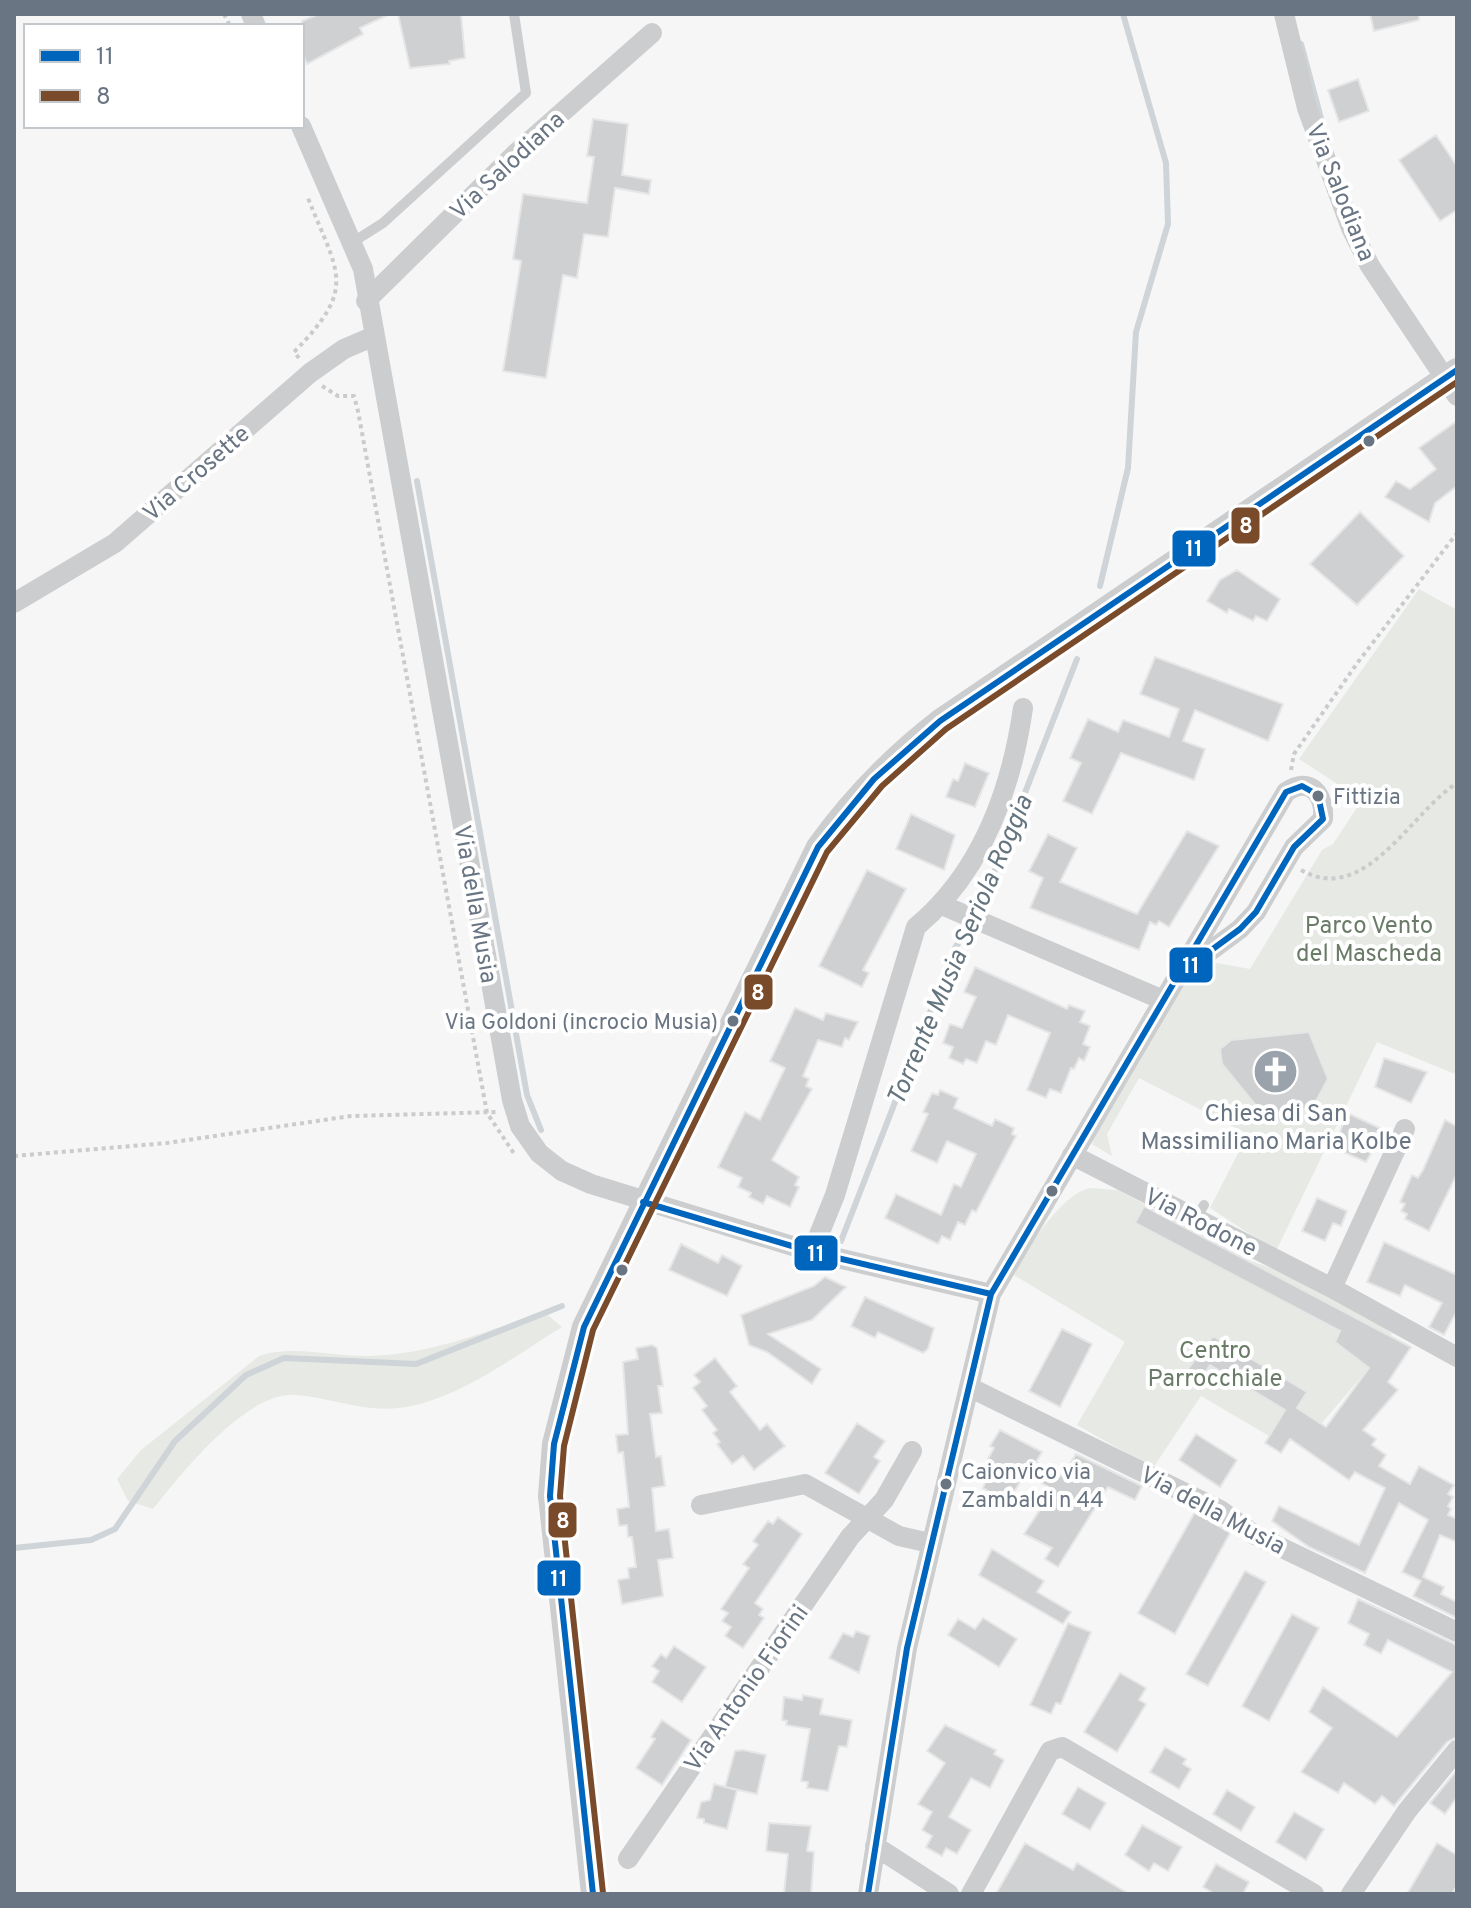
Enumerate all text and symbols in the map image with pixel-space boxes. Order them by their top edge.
legend [24,24,304,128]
text: 11 [96,43,114,73]
text: 8 [96,83,111,113]
street label: Via Salodiana [445,106,572,227]
street label: Via Salodiana [1298,120,1380,266]
street label: Via Crosette [138,420,257,529]
unlabelled marker [1361,433,1377,449]
line badge: 8 [1230,506,1261,545]
text: 8 [1239,514,1253,541]
line badge: 11 [1171,529,1217,568]
text: 11 [1185,537,1203,564]
place label: Fittizia [1333,785,1401,812]
marker: Fittizia [1310,788,1326,804]
water label: Torrente Musia Seriola Roggia [881,790,1042,1111]
street label: Via della Musia [445,823,503,986]
park label: Parco Vento del Mascheda [1296,912,1442,970]
line badge: 11 [1168,946,1214,984]
text: 11 [1182,954,1200,981]
line badge: 8 [743,973,774,1011]
text: 8 [751,981,765,1008]
place label: Via Goldoni (incrocio Musia) [444,1010,718,1037]
marker: Via Goldoni (incrocio Musia) [725,1013,741,1029]
church icon: Chiesa di San Massimiliano Maria Kolbe [1252,1047,1300,1095]
place label: Chiesa di San Massimiliano Maria Kolbe [1140,1100,1412,1158]
unlabelled marker [1044,1183,1060,1199]
street label: Via Rodone [1139,1183,1262,1265]
line badge: 11 [793,1234,839,1272]
text: 11 [807,1242,825,1269]
unlabelled marker [614,1262,630,1278]
park label: Centro Parrocchiale [1148,1337,1282,1395]
place label: Caionvico via Zambaldi n 44 [961,1460,1104,1515]
street label: Via della Musia [1134,1461,1290,1563]
marker: Caionvico via Zambaldi n 44 [938,1476,954,1492]
line badge: 8 [547,1501,578,1539]
text: 8 [556,1509,570,1536]
line badge: 11 [536,1559,582,1597]
text: 11 [550,1567,568,1594]
street label: Via Antonio Fiorini [679,1600,816,1778]

